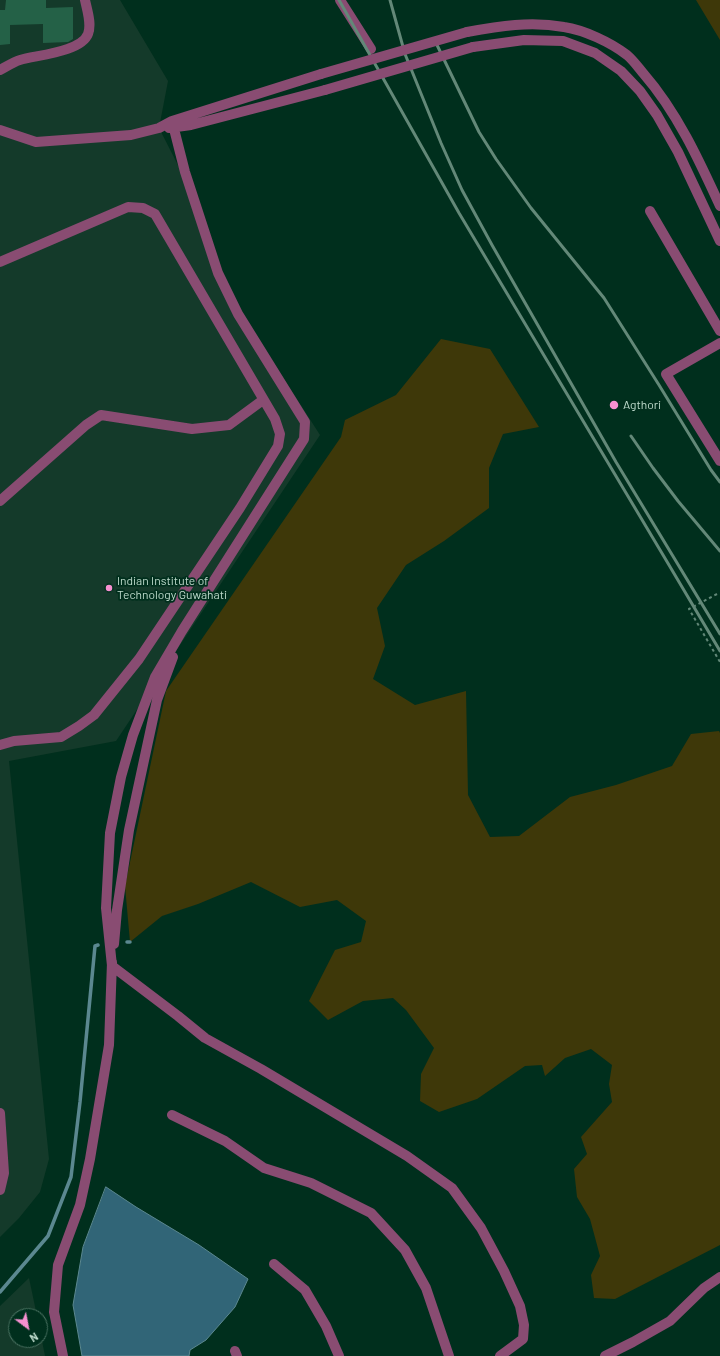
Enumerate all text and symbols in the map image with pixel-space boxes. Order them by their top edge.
place label: Agthori [623,398,661,412]
marker: Agthori [608,399,620,411]
place label: Indian Institute of Technology Guwahati [117,574,227,602]
marker: Indian Institute of Technology Guwahati [104,583,114,593]
north arrow [8,1308,48,1348]
text: N [28,1330,41,1345]

